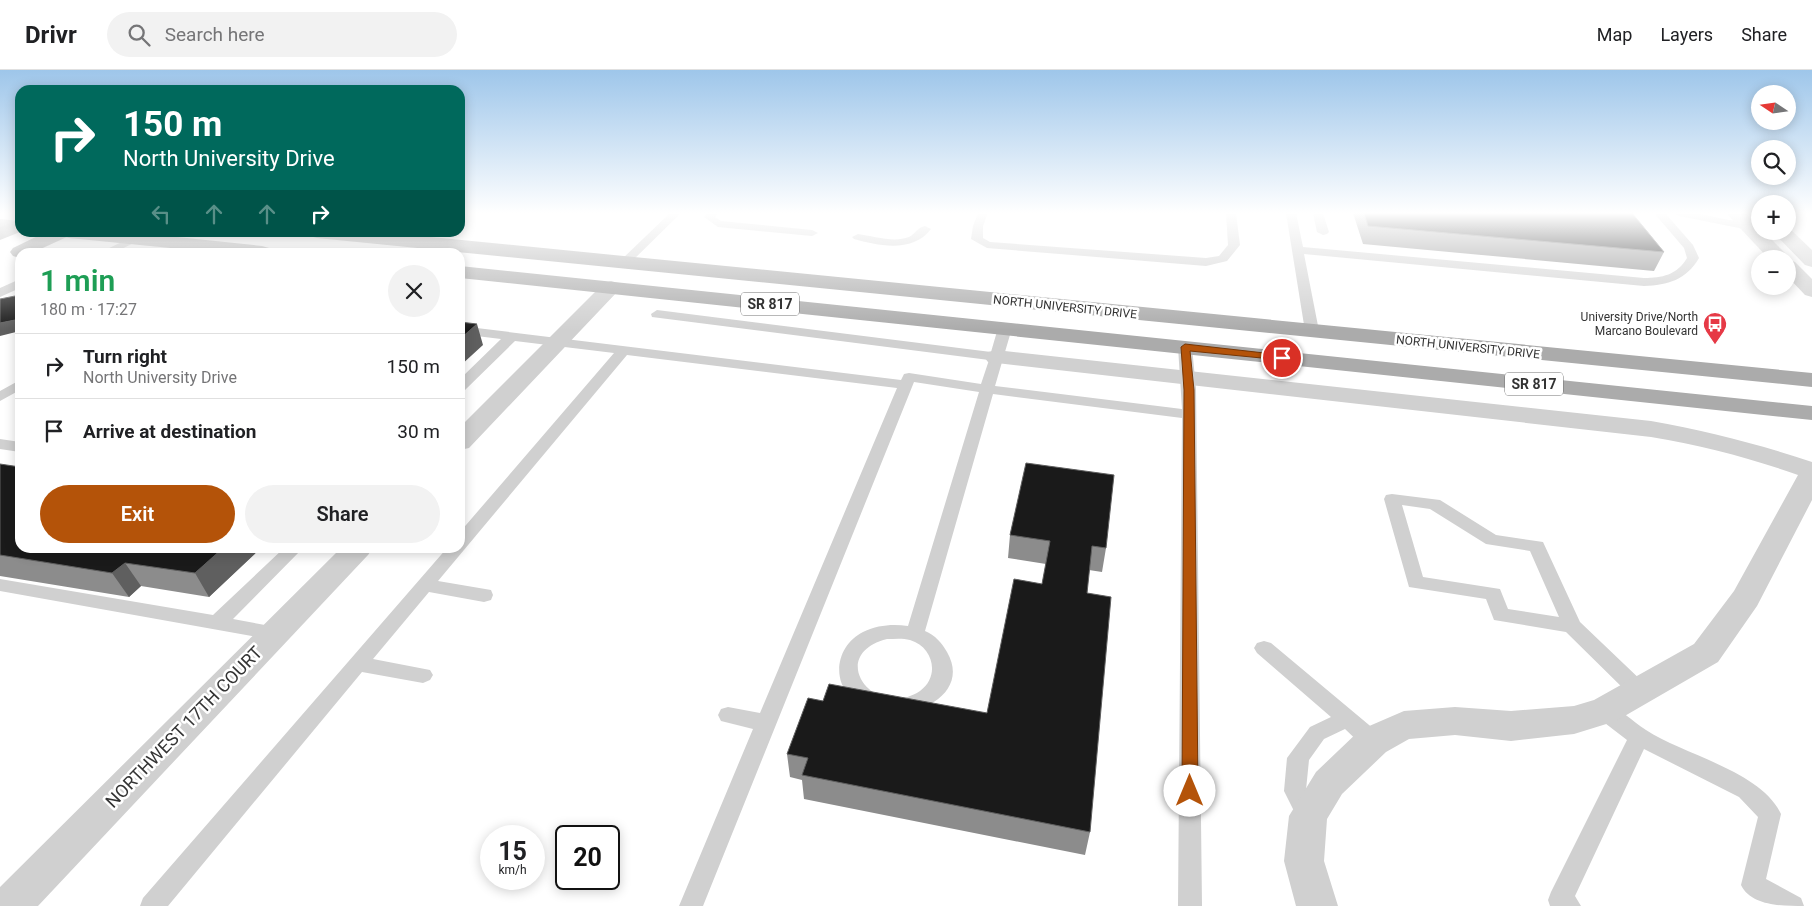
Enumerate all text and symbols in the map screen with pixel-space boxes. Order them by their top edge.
search box [107,12,457,57]
text: Drivr [25,21,77,49]
icon: search [125,21,153,49]
text: Search here [165,23,265,46]
text: Map [1597,24,1632,45]
text: Layers [1660,24,1713,45]
text: Share [1741,24,1787,45]
north arrow [1751,85,1796,130]
map controls [1751,85,1796,295]
text: 150 m [123,104,222,145]
icon: right [40,105,105,170]
button: search [1751,140,1796,185]
text: North University Drive [123,146,335,171]
button: + [1751,195,1796,240]
icon: left [147,200,175,228]
icon: ahead [200,200,228,228]
icon: ahead [253,200,281,228]
icon: right [306,200,334,228]
button: − [1751,250,1796,295]
text: 1 min [40,263,115,298]
button: close [388,265,440,317]
road number: SR 817 [741,292,799,315]
street label: NORTH UNIVERSITY DRIVE [992,292,1138,322]
text: 180 m · 17:27 [40,300,137,319]
place label: University Drive/North Marcano Boulevard [1581,310,1698,338]
bus stop icon: University Drive/North Marcano Boulevard [1702,311,1728,345]
street label: NORTH UNIVERSITY DRIVE [1395,332,1541,362]
pin [1261,337,1303,379]
icon: arrive [1268,344,1296,372]
text: Turn right [83,345,167,368]
icon: right [40,352,68,380]
text: 150 m [387,355,440,378]
text: North University Drive [83,368,237,387]
road number: SR 817 [1505,372,1563,396]
icon: arrive [40,417,68,445]
text: Arrive at destination [83,420,256,443]
text: 30 m [397,420,440,443]
button: Exit [40,485,235,543]
button: Share [245,485,440,543]
street label: NORTHWEST 17TH COURT [101,641,266,812]
position arrow [1163,764,1215,816]
speed limit sign: 20 [555,825,620,890]
text: 15 [498,837,527,866]
text: km/h [498,863,527,877]

